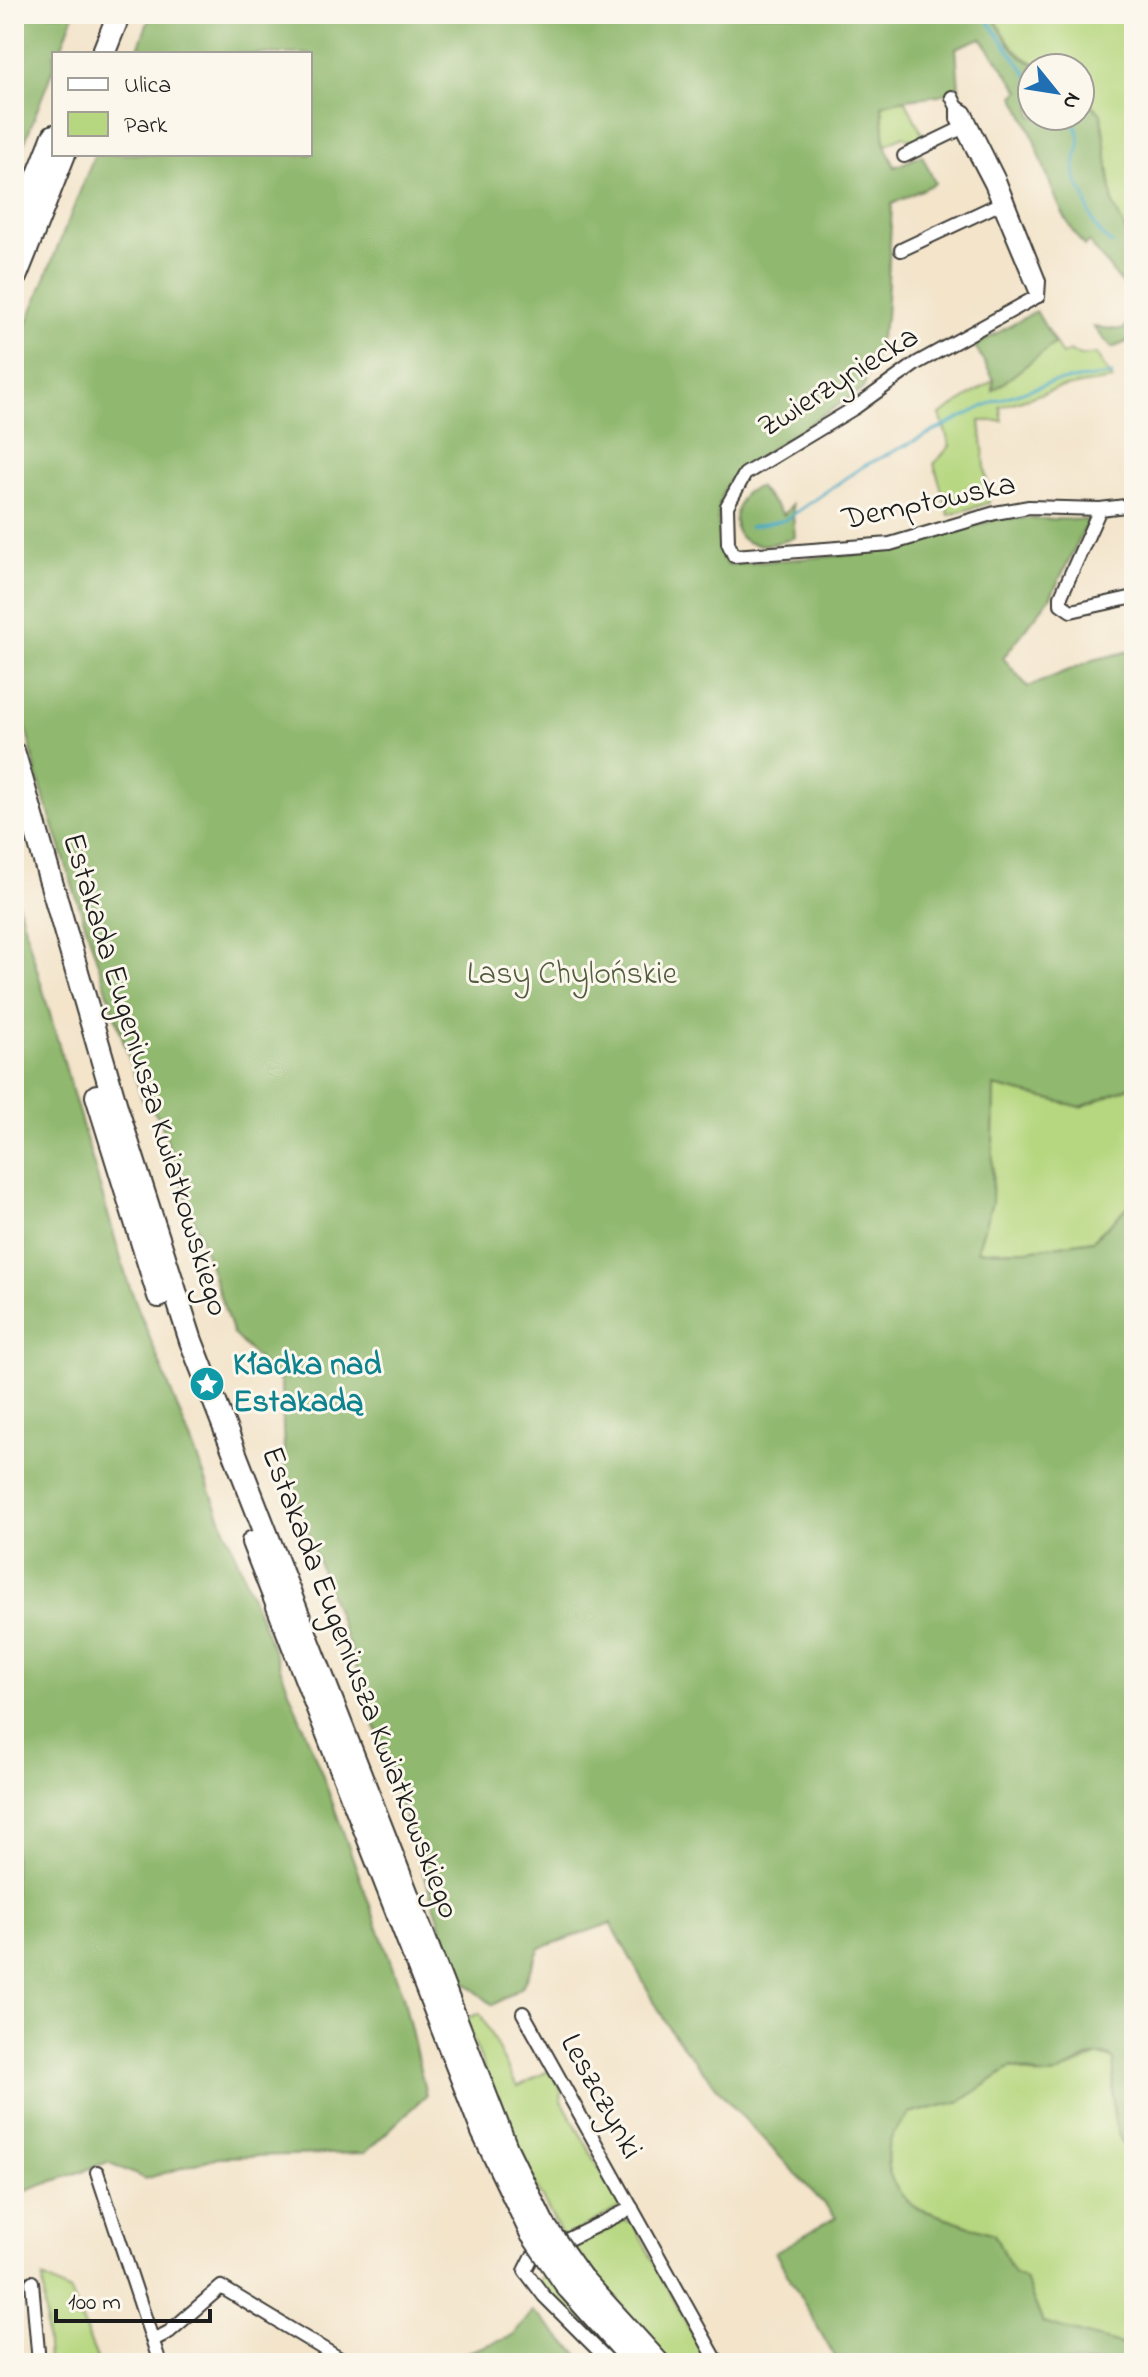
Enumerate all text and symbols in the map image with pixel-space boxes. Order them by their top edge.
legend [52,52,312,156]
north arrow [1016,52,1096,132]
text: Ulica [124,69,171,104]
text: N [1053,86,1088,115]
text: Park [124,109,168,144]
street label: Zwierzyniecka [749,315,929,451]
street label: Demptowska [837,462,1020,544]
street label: Estakada Eugeniusza Kwiatkowskiego [48,828,240,1322]
park label: Lasy Chylońskie [467,952,678,999]
place label: Kładka nad Estakadą [233,1343,381,1427]
place icon: Kładka nad Estakadą [188,1365,226,1403]
street label: Estakada Eugeniusza Kwiatkowskiego [247,1440,471,1926]
street label: Leszczynki [546,2026,654,2168]
scale bar [56,2273,210,2323]
text: 100 m [68,2286,121,2321]

